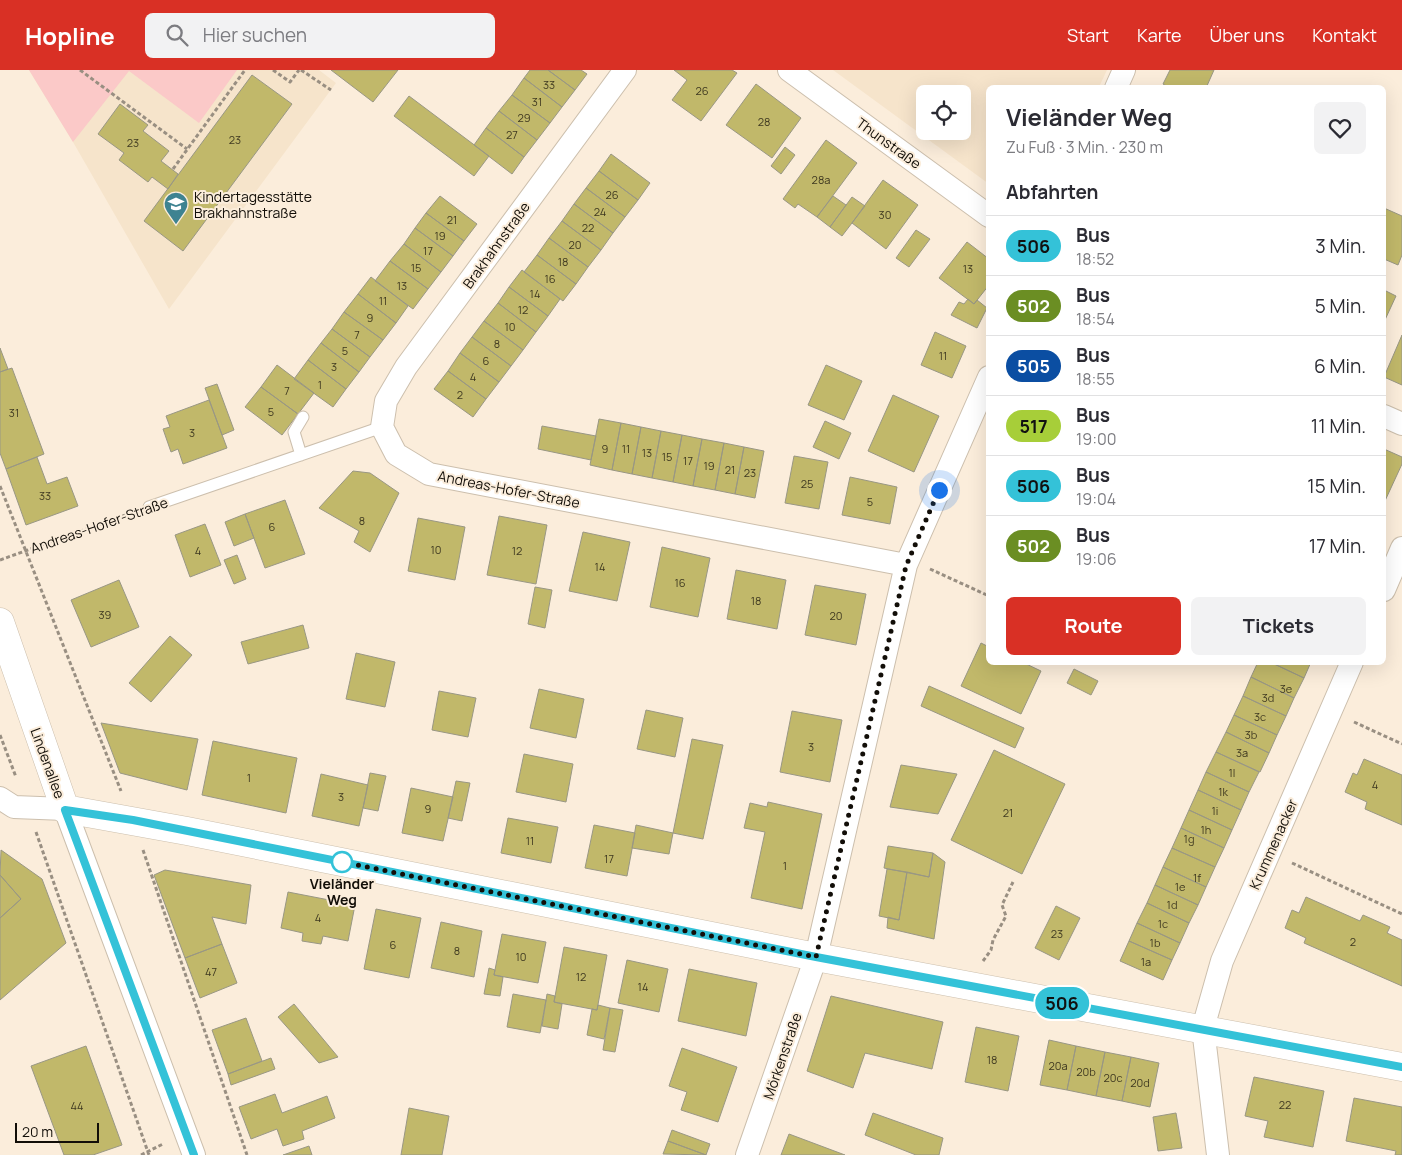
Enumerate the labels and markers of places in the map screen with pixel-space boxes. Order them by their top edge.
place label: Kindertagesstätte Brakhahnstraße [194,187,312,222]
school or university icon: Kindertagesstätte Brakhahnstraße [163,191,189,225]
marker: Vieländer Weg [331,851,353,873]
place label: Vieländer Weg [310,874,375,909]

